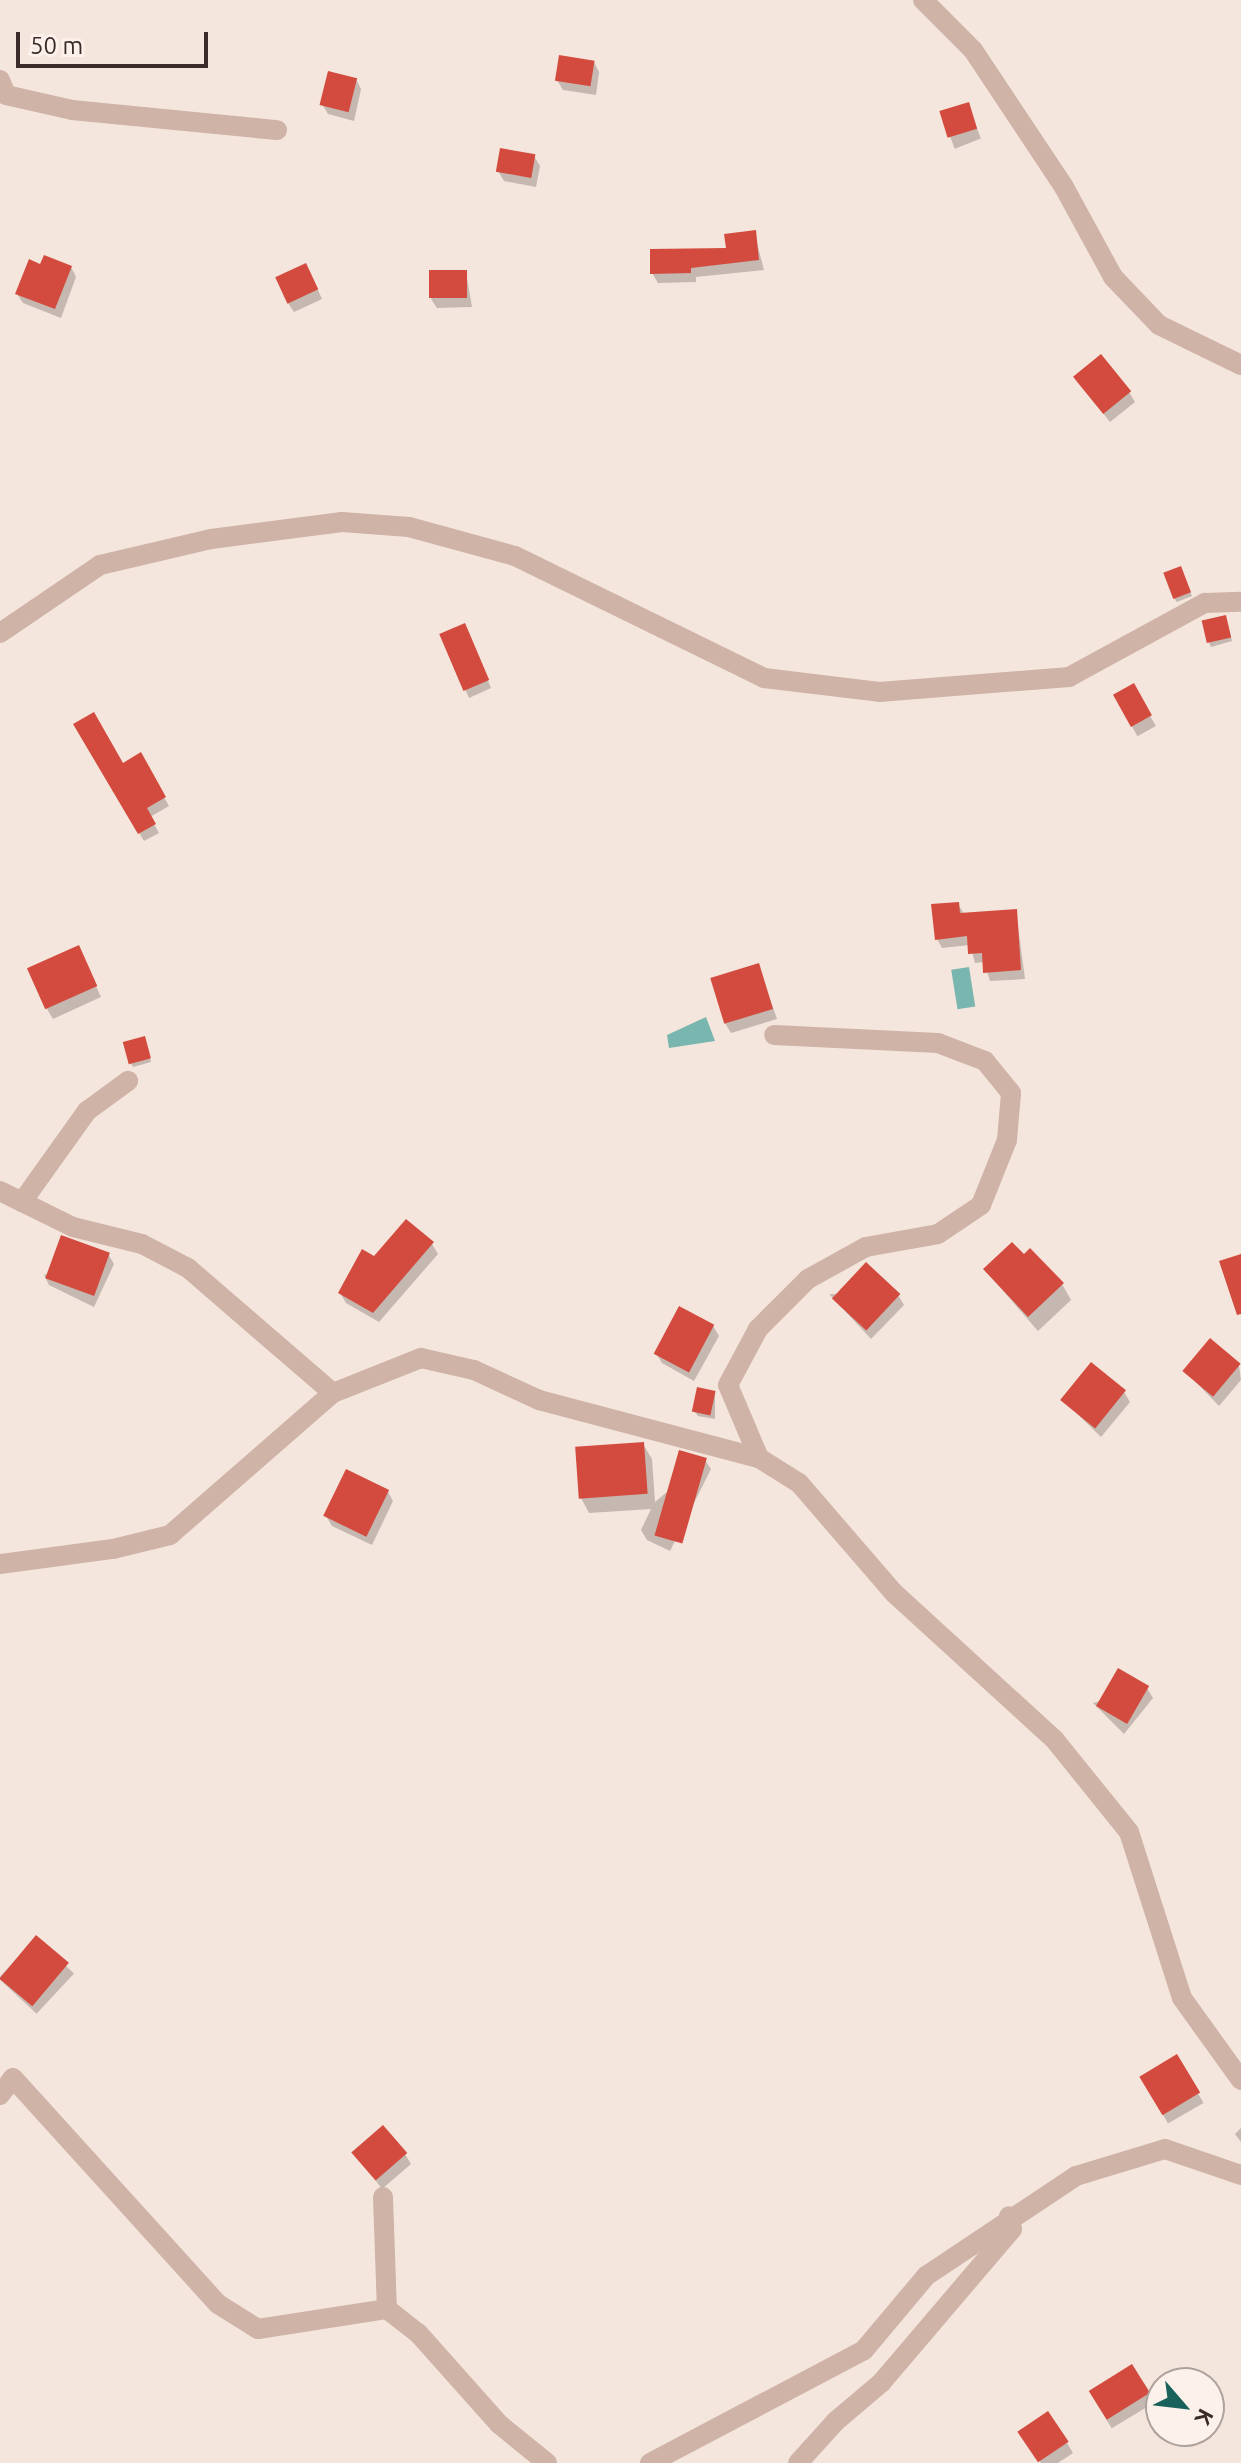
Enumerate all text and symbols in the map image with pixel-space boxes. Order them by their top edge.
scale bar [20,16,212,66]
text: 50 m [30,32,83,59]
north arrow [1145,2367,1225,2447]
text: K [1190,2405,1219,2430]

